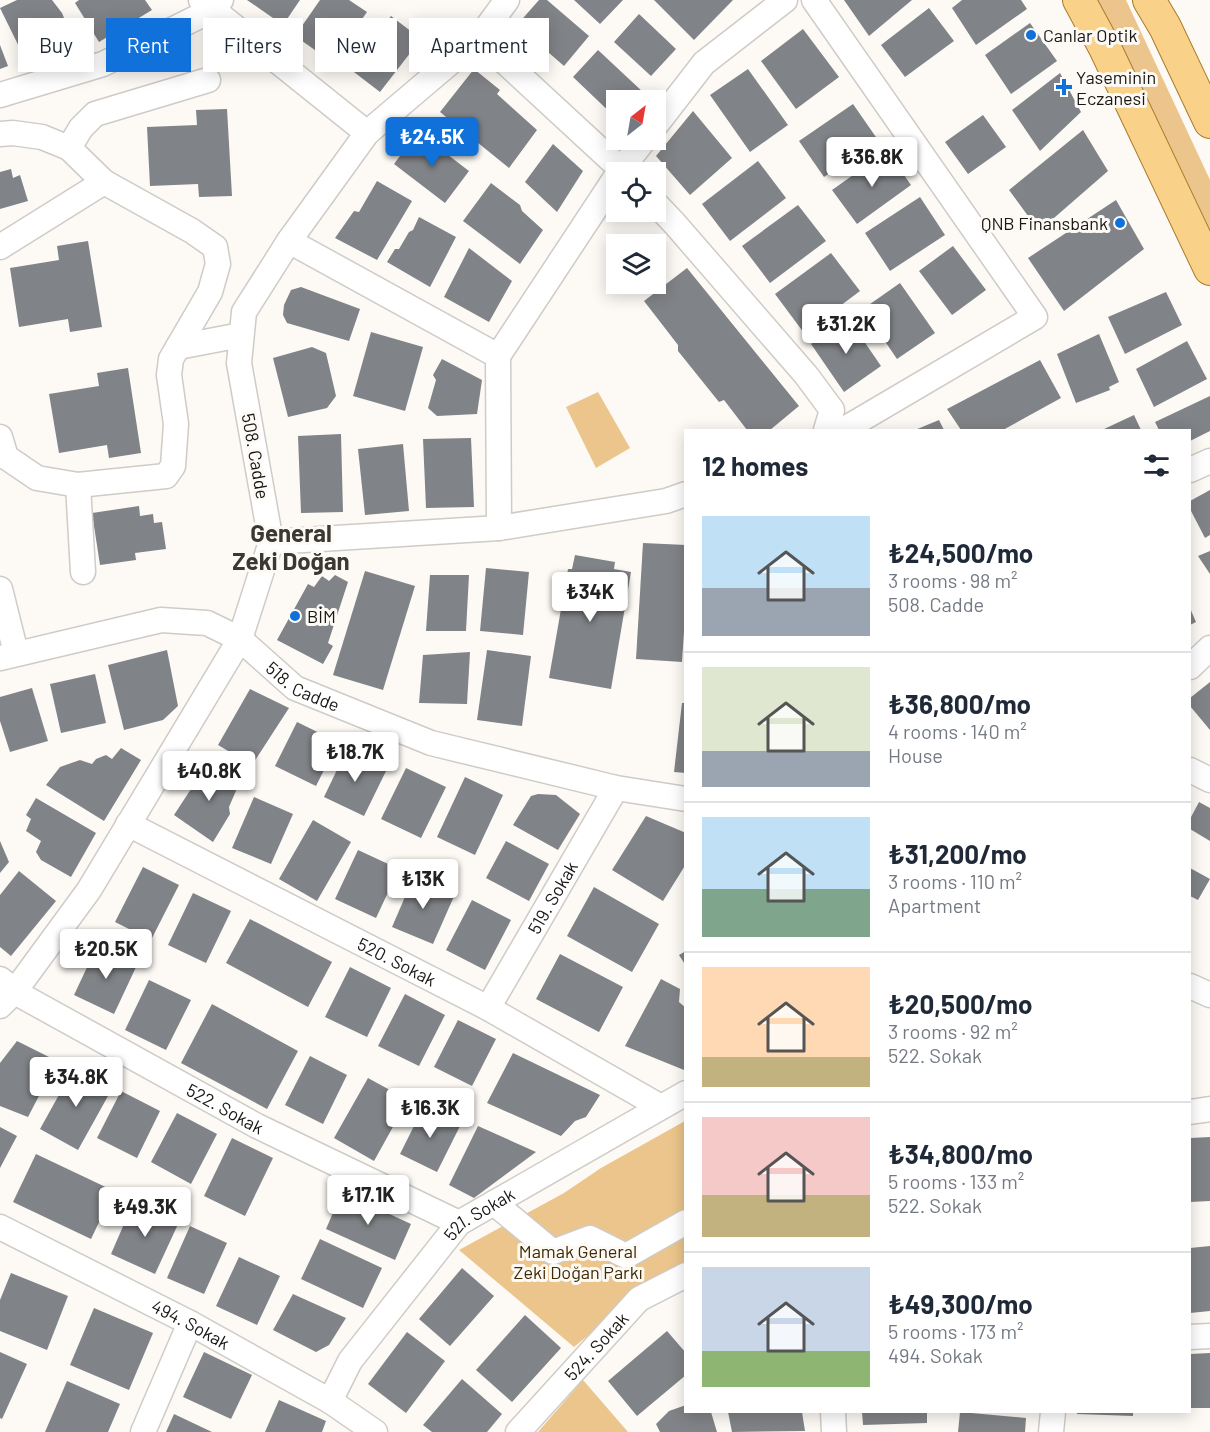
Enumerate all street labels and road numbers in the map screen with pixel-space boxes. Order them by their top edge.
street label: 508. Cadde [238,411,274,501]
street label: 518. Cadde [262,656,343,716]
street label: 519. Sokak [523,857,582,938]
street label: 520. Sokak [354,932,440,991]
street label: 522. Sokak [183,1078,267,1138]
street label: 521. Sokak [439,1183,518,1245]
street label: 494. Sokak [148,1294,234,1354]
street label: 524. Sokak [559,1307,633,1385]

